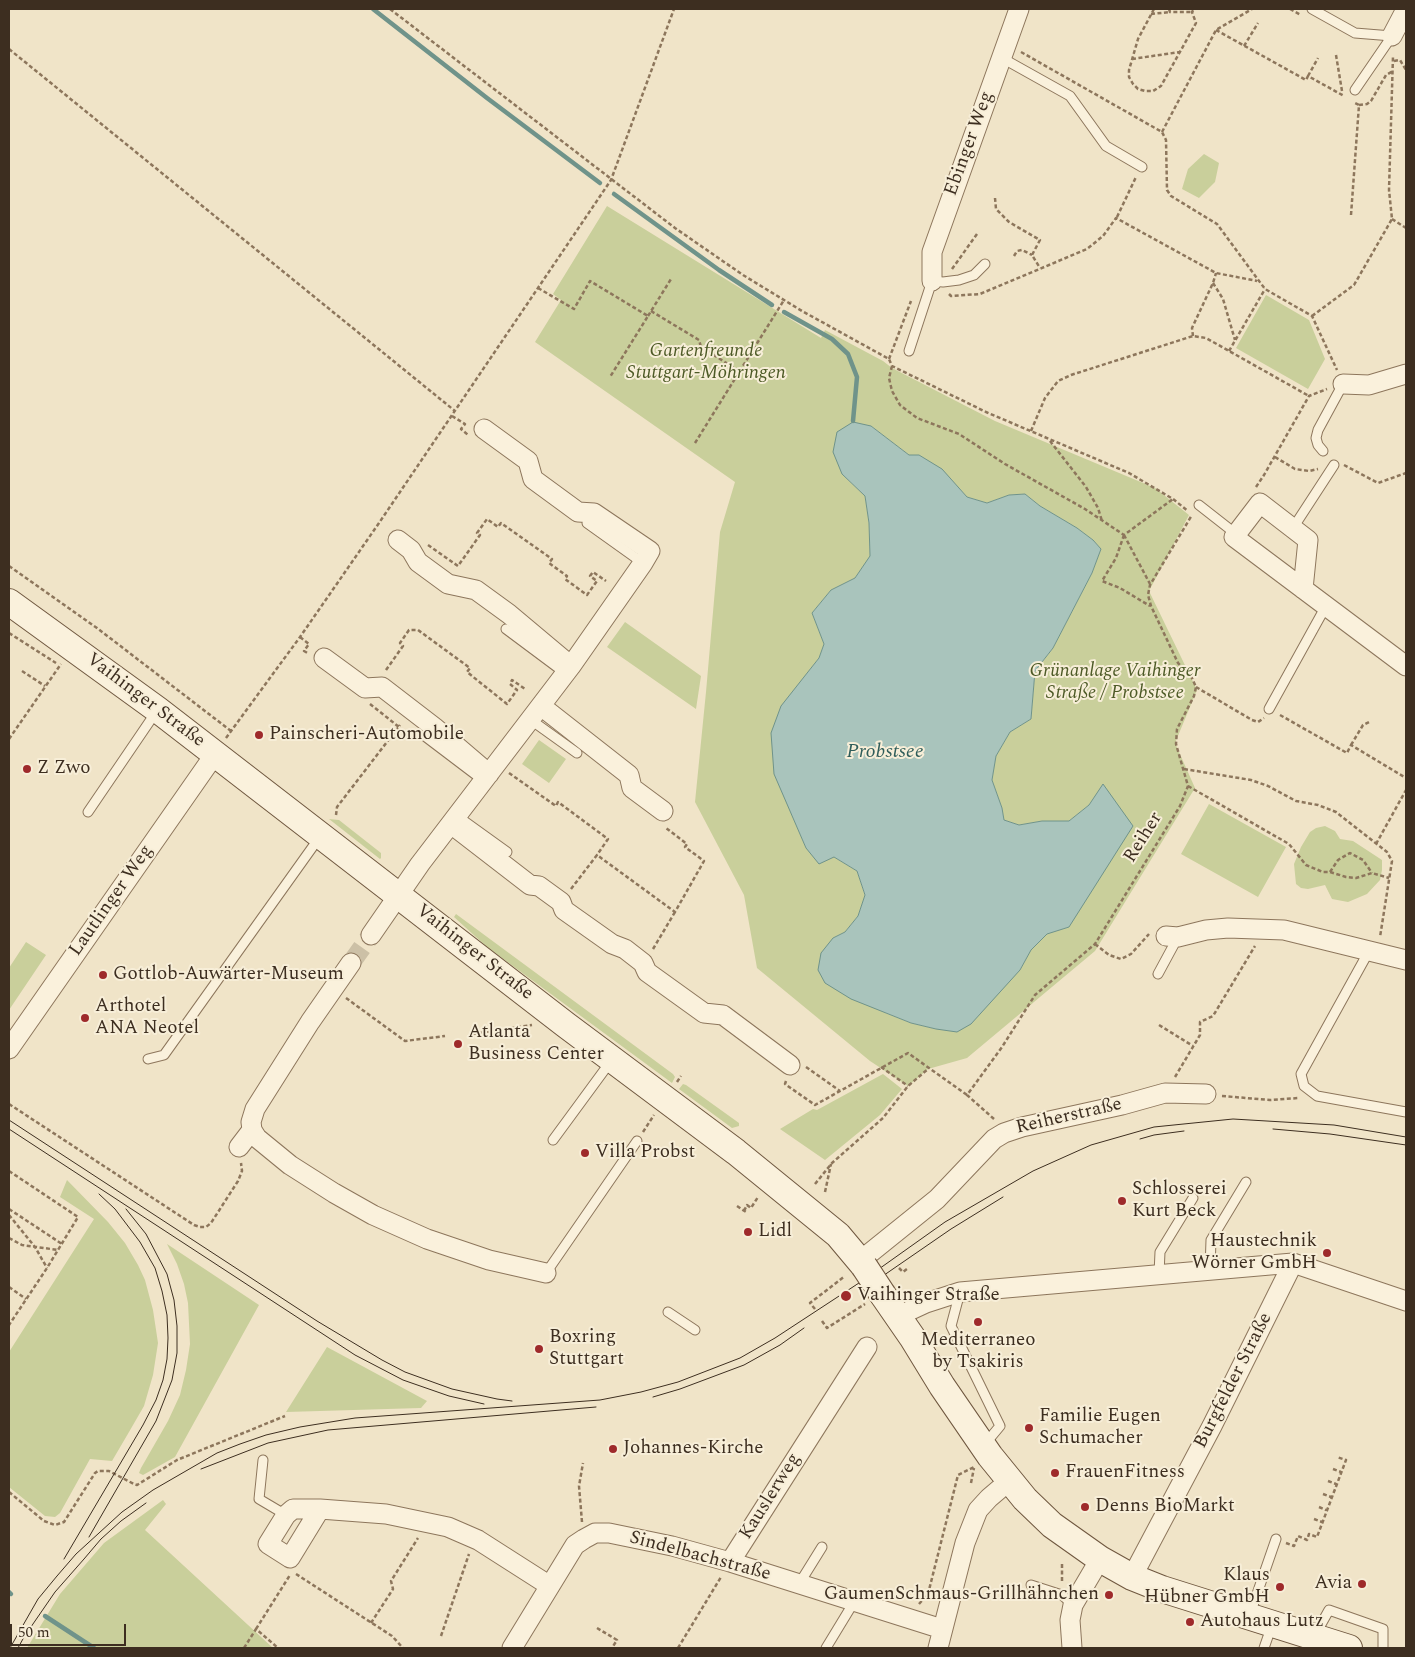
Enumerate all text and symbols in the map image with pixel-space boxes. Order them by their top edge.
street label: Ebinger Weg [941,89,999,199]
park label: Gartenfreunde Stuttgart-Möhringen [626,341,786,385]
street label: Vaihinger Straße [81,649,209,753]
park label: Grünanlage Vaihinger Straße / Probstsee [1029,661,1201,705]
place label: Painscheri-Automobile [269,724,464,746]
marker: Painscheri-Automobile [253,729,265,741]
water label: Probstsee [846,741,924,765]
place label: Z Zwo [37,758,90,780]
marker: Z Zwo [21,763,33,775]
street label: Reiher [1120,808,1168,868]
street label: Lautlinger Weg [65,841,159,961]
street label: Vaihinger Straße [411,900,537,1006]
place label: Gottlob-Auwärter-Museum [113,964,344,986]
marker: Gottlob-Auwärter-Museum [97,969,109,981]
place label: Arthotel ANA Neotel [95,996,199,1040]
marker: Arthotel ANA Neotel [79,1012,91,1024]
place label: Atlanta Business Center [468,1022,604,1066]
marker: Atlanta Business Center [452,1038,464,1050]
street label: Reiherstraße [1014,1094,1124,1140]
place label: Villa Probst [595,1142,695,1164]
marker: Villa Probst [579,1147,591,1159]
place label: Schlosserei Kurt Beck [1132,1179,1227,1223]
marker: Schlosserei Kurt Beck [1116,1195,1128,1207]
place label: Lidl [758,1221,792,1243]
marker: Lidl [742,1226,754,1238]
place label: Haustechnik Wörner GmbH [1192,1231,1317,1275]
marker: Haustechnik Wörner GmbH [1321,1247,1333,1259]
place label: Vaihinger Straße [857,1285,1000,1307]
marker: Vaihinger Straße [839,1289,853,1303]
street label: Burgfelder Straße [1190,1309,1278,1453]
marker: Mediterraneo by Tsakiris [972,1316,984,1328]
place label: Boxring Stuttgart [549,1327,624,1371]
place label: Mediterraneo by Tsakiris [921,1330,1035,1374]
marker: Boxring Stuttgart [533,1343,545,1355]
place label: Familie Eugen Schumacher [1039,1406,1161,1450]
marker: Familie Eugen Schumacher [1023,1422,1035,1434]
place label: Johannes-Kirche [623,1438,764,1460]
marker: Johannes-Kirche [607,1443,619,1455]
street label: Kauslerweg [735,1450,807,1544]
place label: FrauenFitness [1065,1462,1185,1484]
marker: FrauenFitness [1049,1467,1061,1479]
place label: Denns BioMarkt [1095,1496,1235,1518]
marker: Denns BioMarkt [1079,1501,1091,1513]
street label: Sindelbachstraße [627,1527,773,1587]
place label: Klaus Hübner GmbH [1144,1565,1270,1609]
place label: Avia [1314,1573,1352,1595]
marker: Avia [1356,1578,1368,1590]
marker: Klaus Hübner GmbH [1274,1581,1286,1593]
place label: GaumenSchmaus-Grillhähnchen [824,1584,1099,1606]
marker: GaumenSchmaus-Grillhähnchen [1103,1589,1115,1601]
place label: Autohaus Lutz [1200,1611,1324,1633]
scale bar [12,1614,129,1646]
marker: Autohaus Lutz [1184,1616,1196,1628]
text: 50 m [18,1621,50,1644]

